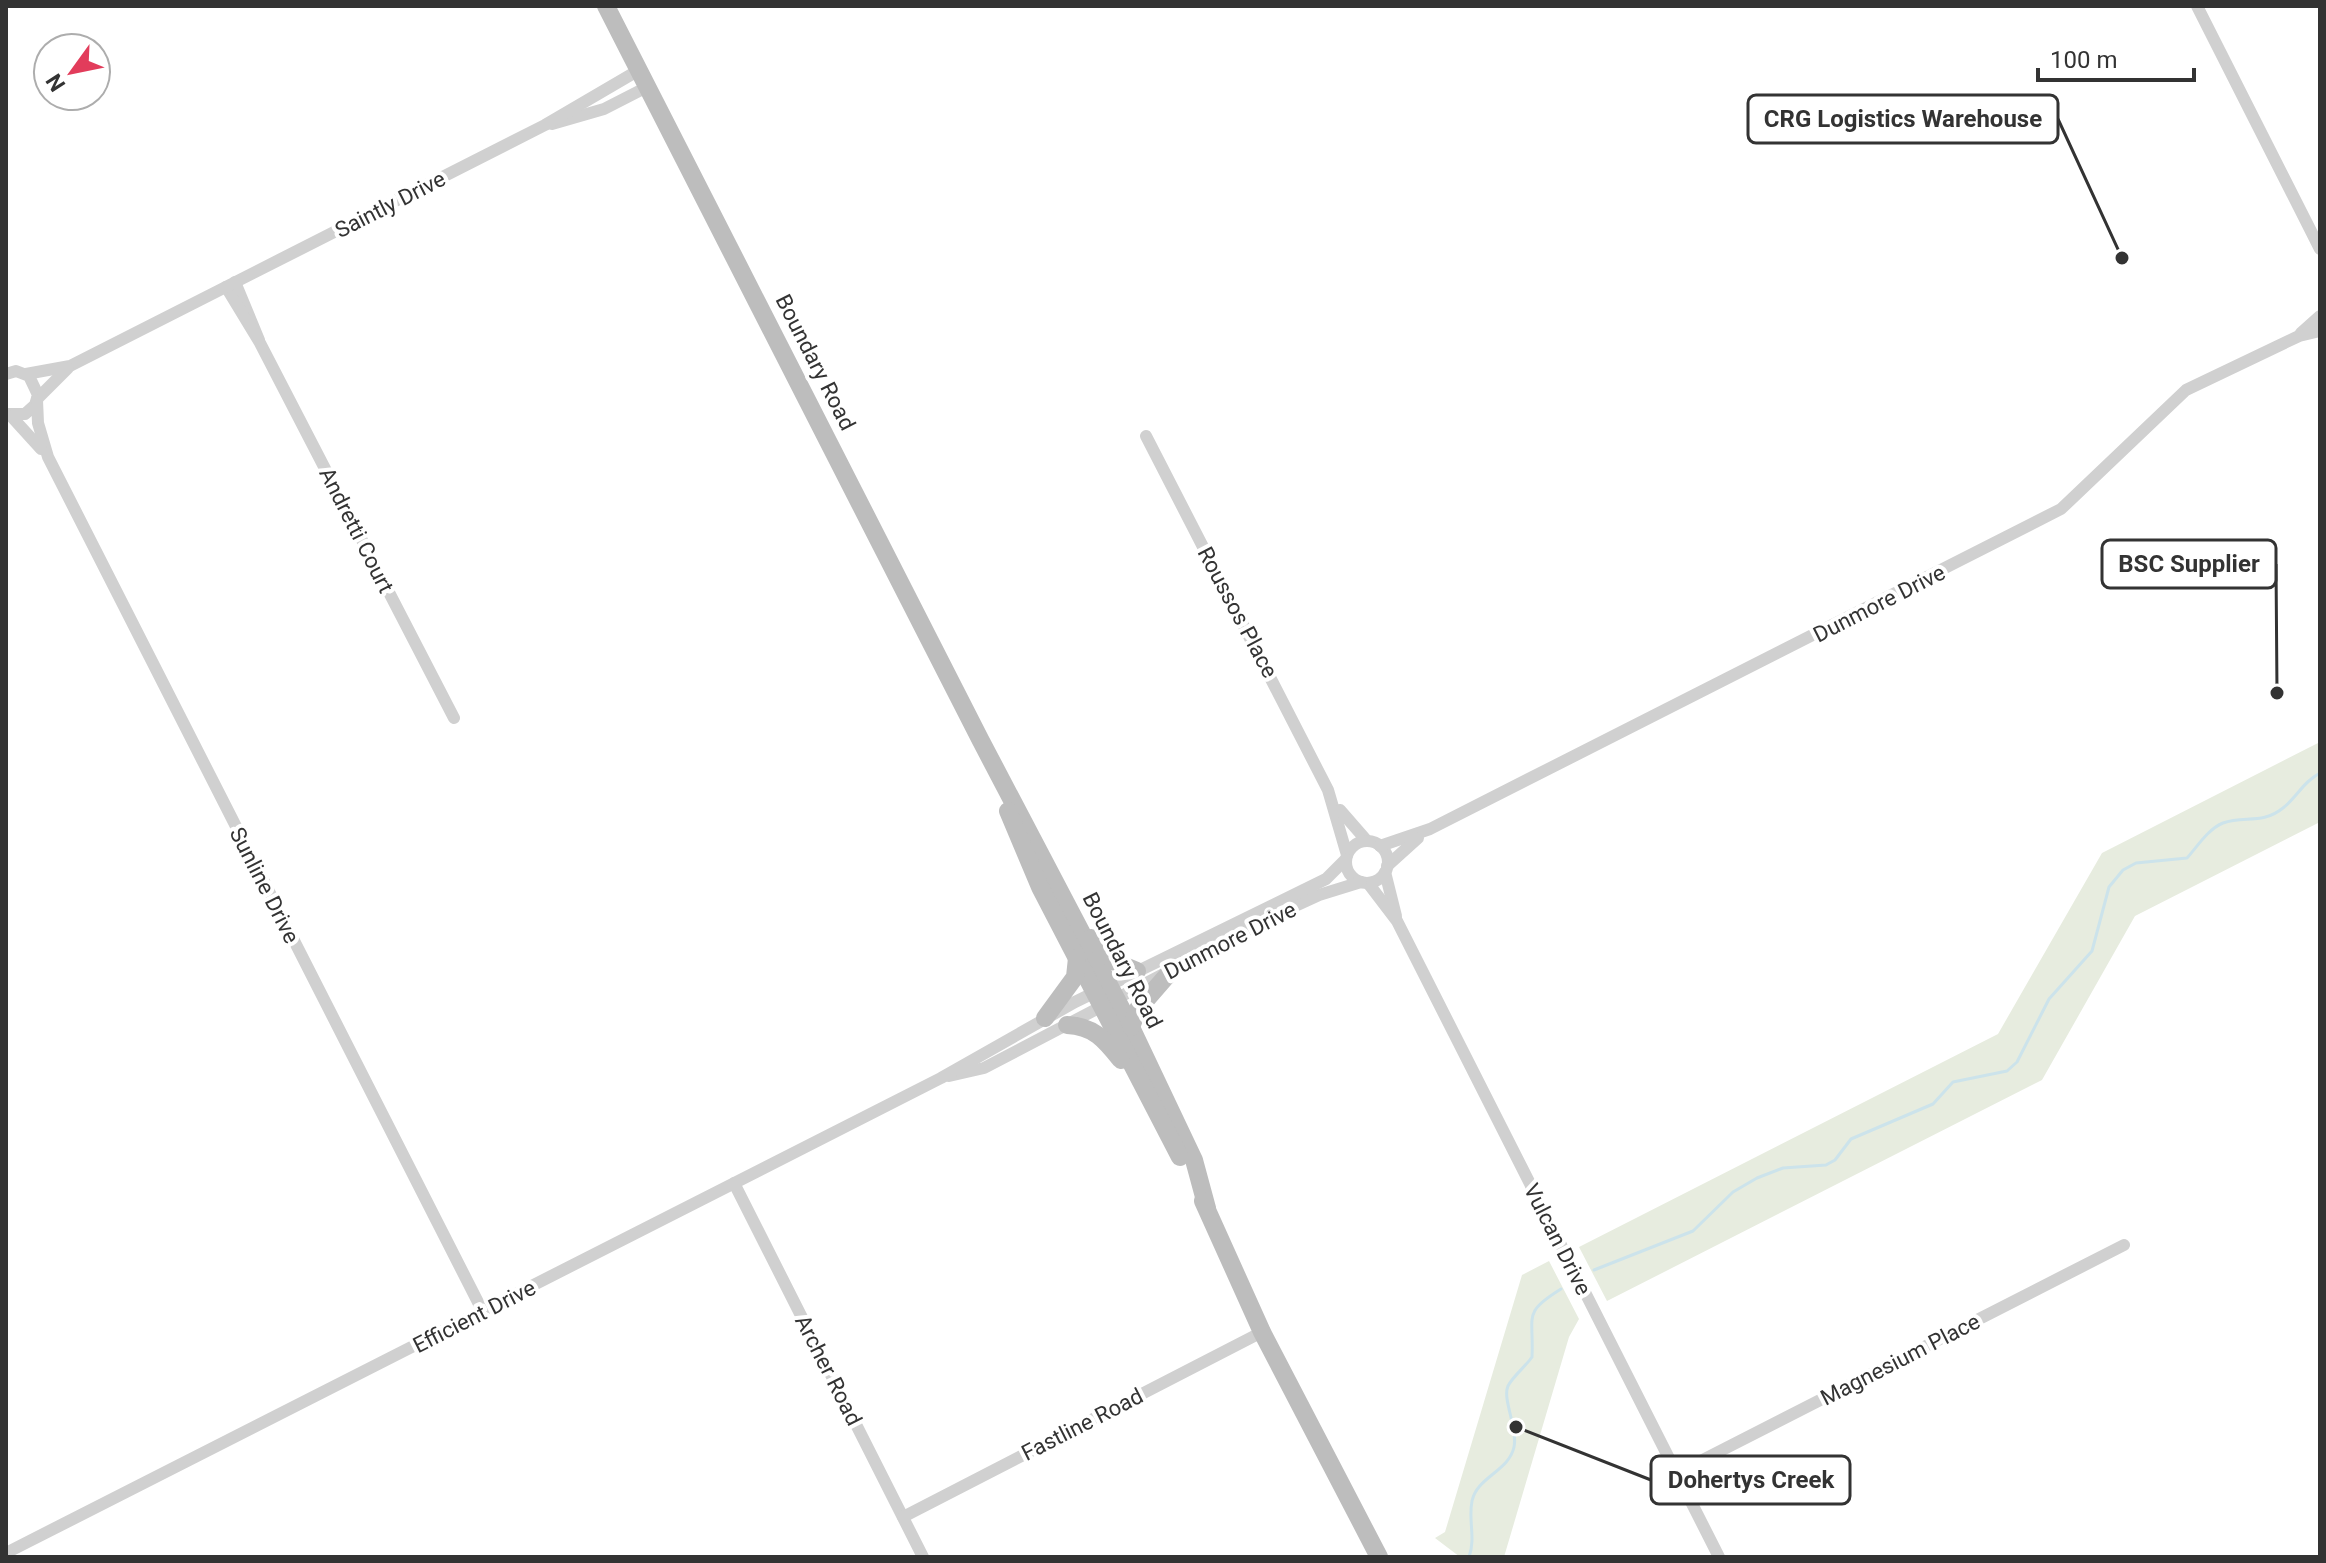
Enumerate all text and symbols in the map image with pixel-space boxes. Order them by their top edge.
north arrow [32,32,112,112]
scale bar [2038,32,2194,82]
text: 100 m [2050,46,2117,74]
text: N [41,69,70,96]
callout: CRG Logistics Warehouse [1748,95,2058,143]
text: CRG Logistics Warehouse [1764,105,2042,133]
street label: Saintly Drive [331,166,450,243]
street label: Boundary Road [771,290,860,434]
street label: Andretti Court [314,463,399,597]
callout: BSC Supplier [2102,540,2276,588]
street label: Roussos Place [1193,542,1283,682]
text: BSC Supplier [2118,550,2260,578]
street label: Dunmore Drive [1809,560,1949,647]
street label: Sunline Drive [225,823,304,947]
street label: Boundary Road [1078,888,1167,1032]
street label: Dunmore Drive [1160,897,1300,984]
street label: Vulcan Drive [1519,1179,1596,1299]
street label: Efficient Drive [409,1275,540,1358]
street label: Magnesium Place [1816,1309,1984,1410]
street label: Archer Road [790,1311,867,1429]
street label: Fastline Road [1017,1383,1147,1466]
callout: Dohertys Creek [1651,1456,1850,1504]
text: Dohertys Creek [1668,1466,1835,1494]

